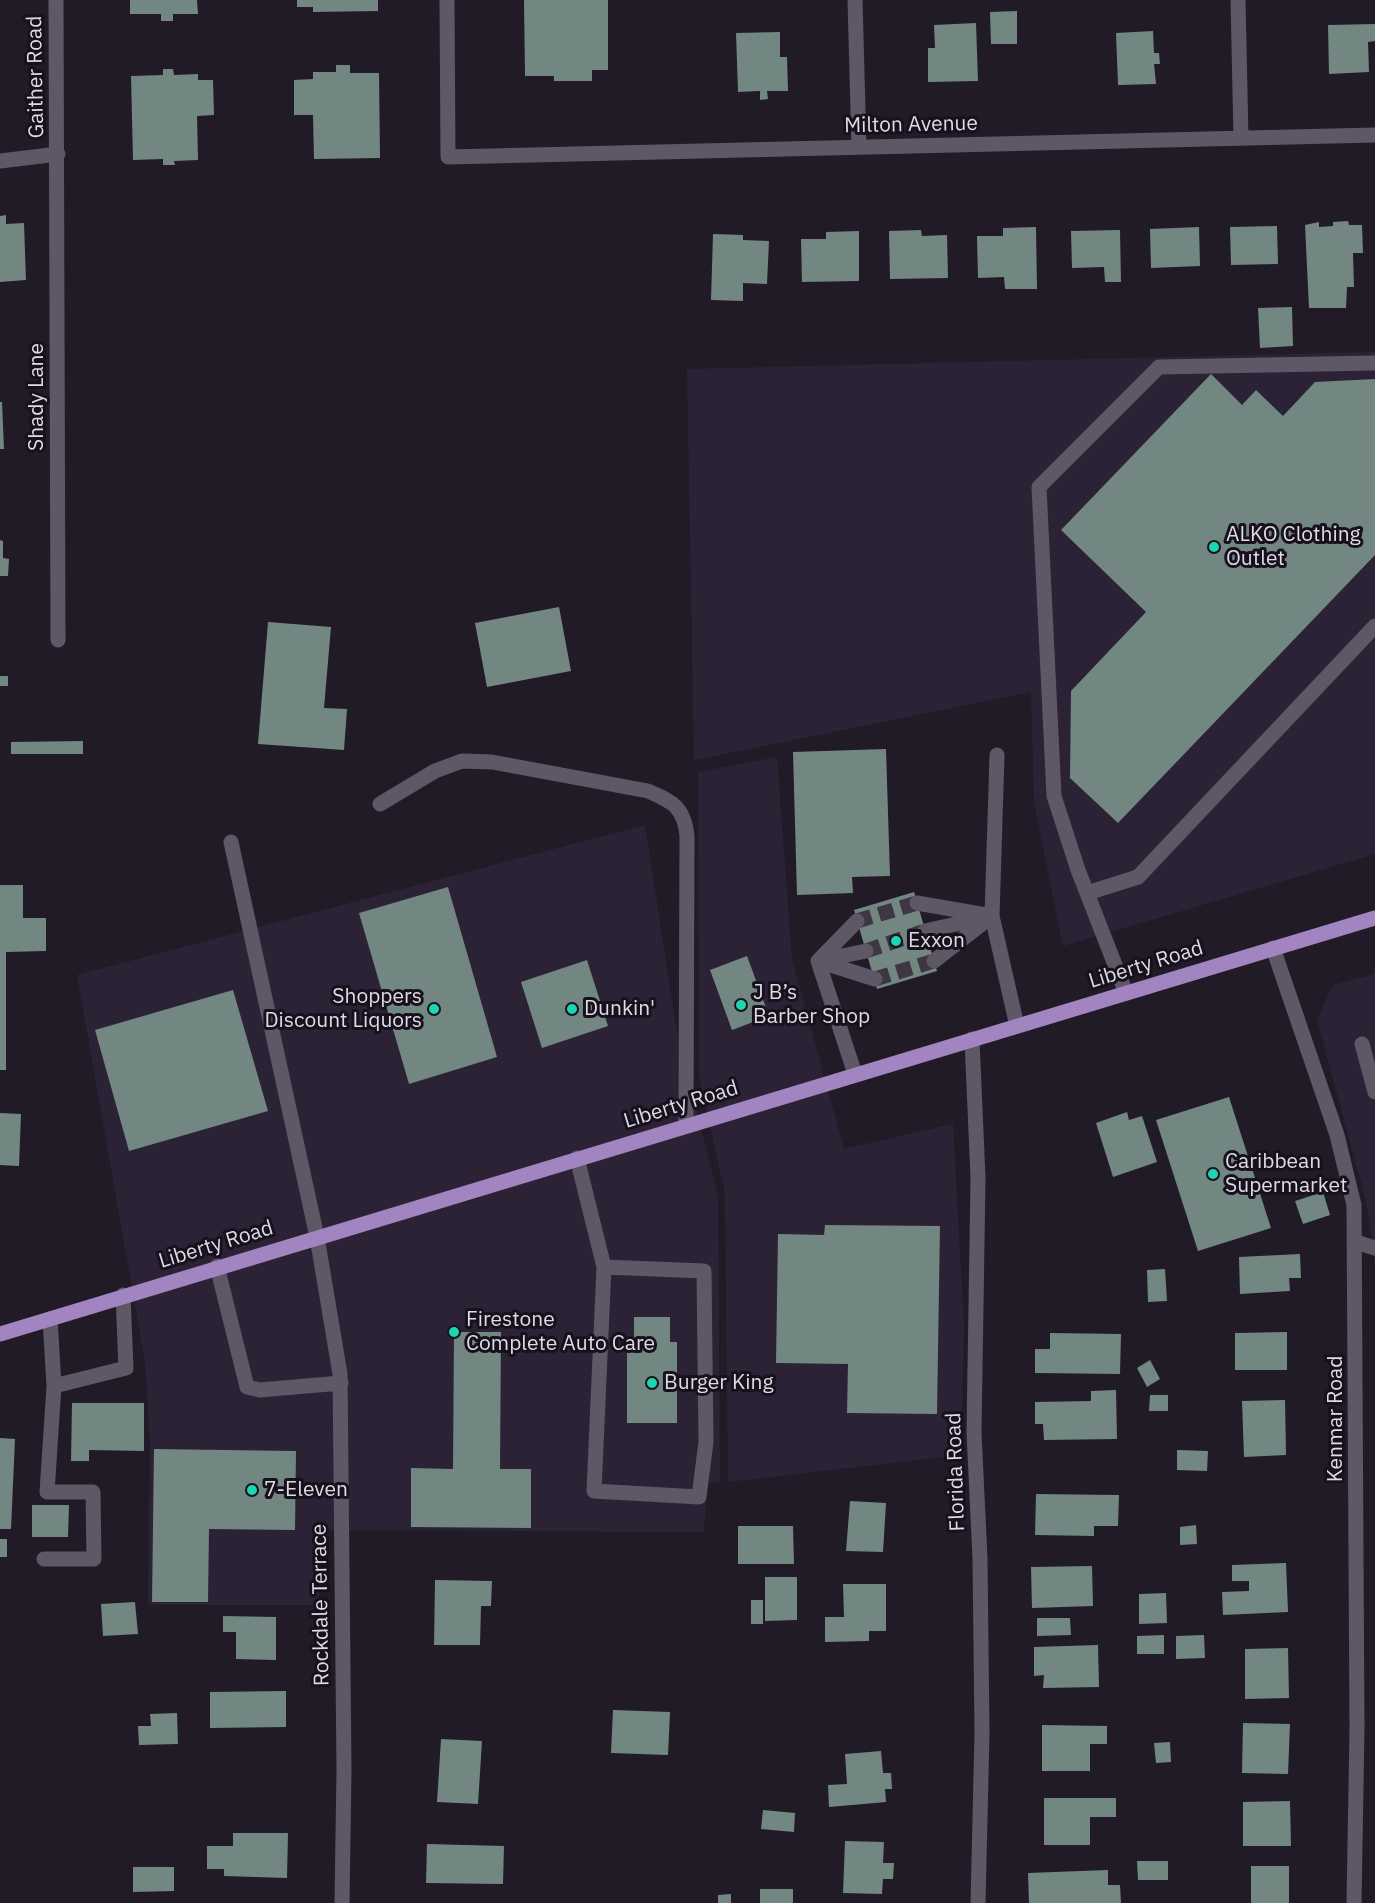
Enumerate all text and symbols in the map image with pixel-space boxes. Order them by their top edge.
street label: Gaither Road [22,15,50,139]
street label: Milton Avenue [844,111,978,139]
street label: Shady Lane [24,343,50,451]
place label: ALKO Clothing Outlet [1226,522,1361,572]
marker: ALKO Clothing Outlet [1207,540,1221,554]
place label: Exxon [908,928,965,954]
marker: Exxon [889,934,903,948]
street label: Liberty Road [1086,936,1206,994]
place label: J B’s Barber Shop [753,980,870,1030]
place label: Shoppers Discount Liquors [264,984,422,1034]
place label: Dunkin' [584,996,655,1022]
marker: J B’s Barber Shop [734,998,748,1012]
marker: Shoppers Discount Liquors [427,1002,441,1016]
marker: Dunkin' [565,1002,579,1016]
street label: Liberty Road [621,1076,741,1134]
place label: Caribbean Supermarket [1225,1149,1347,1199]
marker: Caribbean Supermarket [1206,1167,1220,1181]
street label: Liberty Road [156,1216,276,1274]
place label: Firestone Complete Auto Care [466,1307,655,1357]
marker: Firestone Complete Auto Care [447,1325,461,1339]
street label: Kenmar Road [1323,1356,1349,1482]
place label: Burger King [664,1370,774,1396]
marker: Burger King [645,1376,659,1390]
street label: Florida Road [941,1412,971,1532]
place label: 7-Eleven [264,1477,348,1503]
marker: 7-Eleven [245,1483,259,1497]
street label: Rockdale Terrace [307,1524,335,1686]

